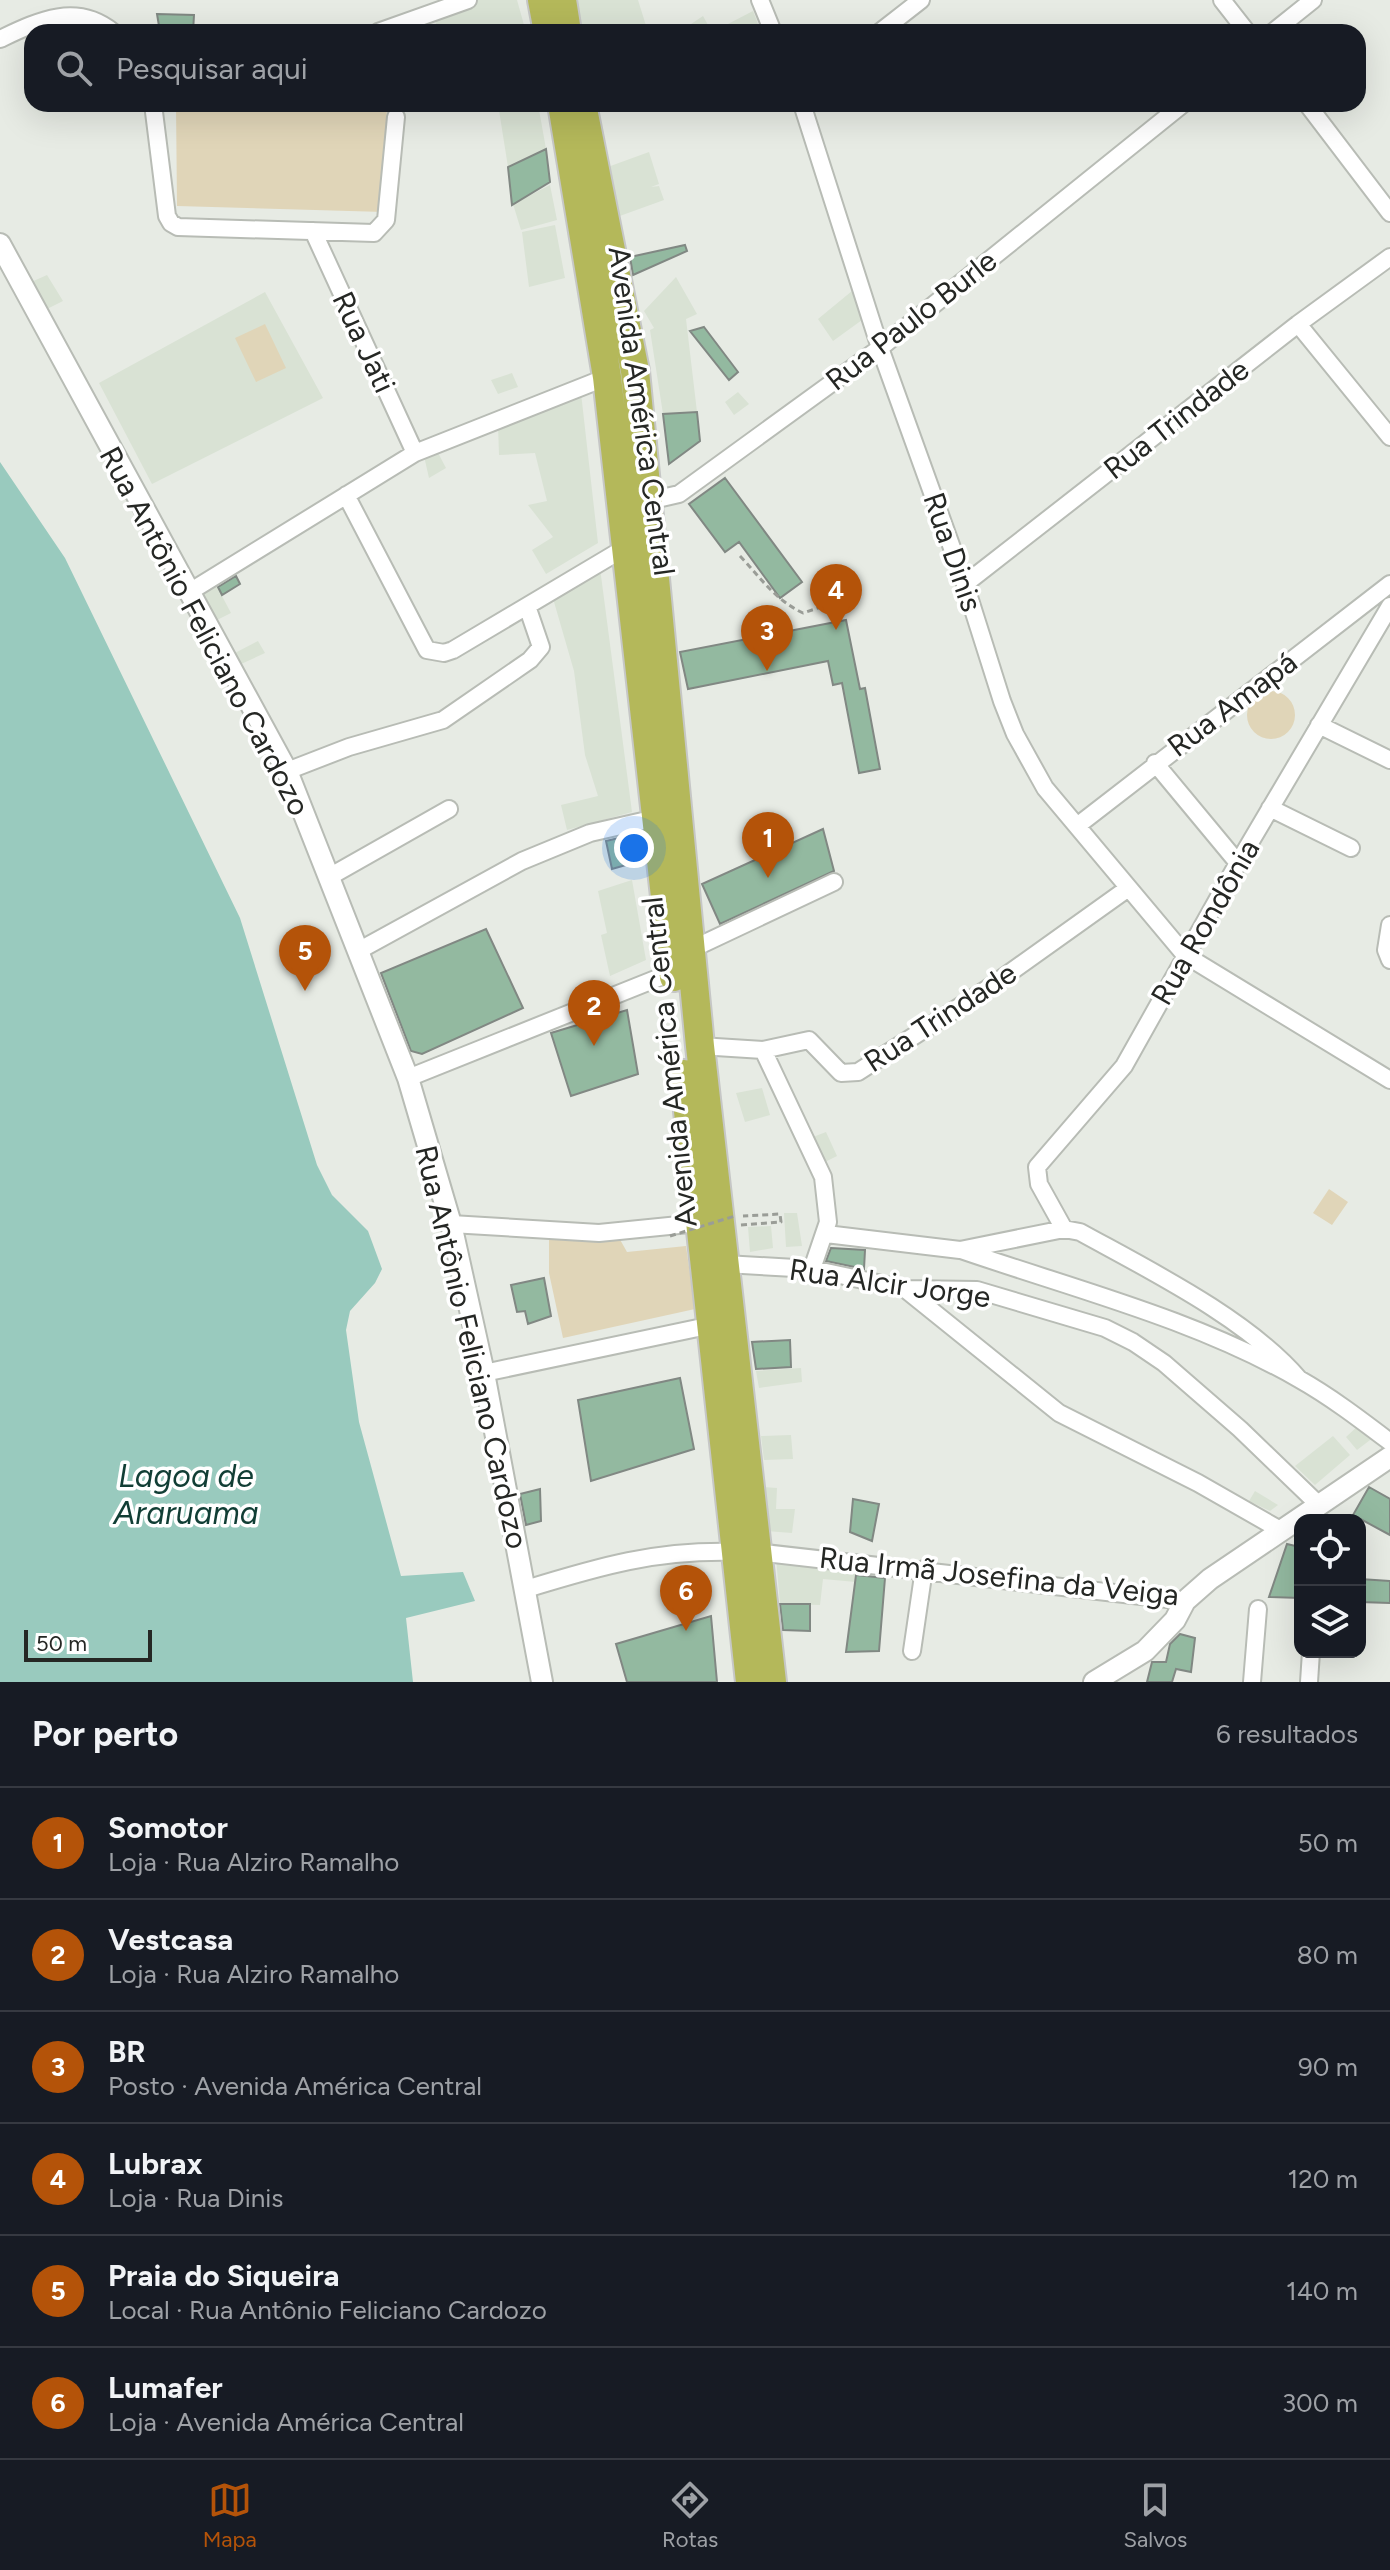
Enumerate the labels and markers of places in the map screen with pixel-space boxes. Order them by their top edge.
pin: 4 [810,564,862,630]
pin: 3 [741,605,793,671]
pin: 1 [742,812,794,878]
pin: 5 [279,925,331,991]
pin: 2 [568,980,620,1046]
pin: 6 [660,1565,712,1631]

